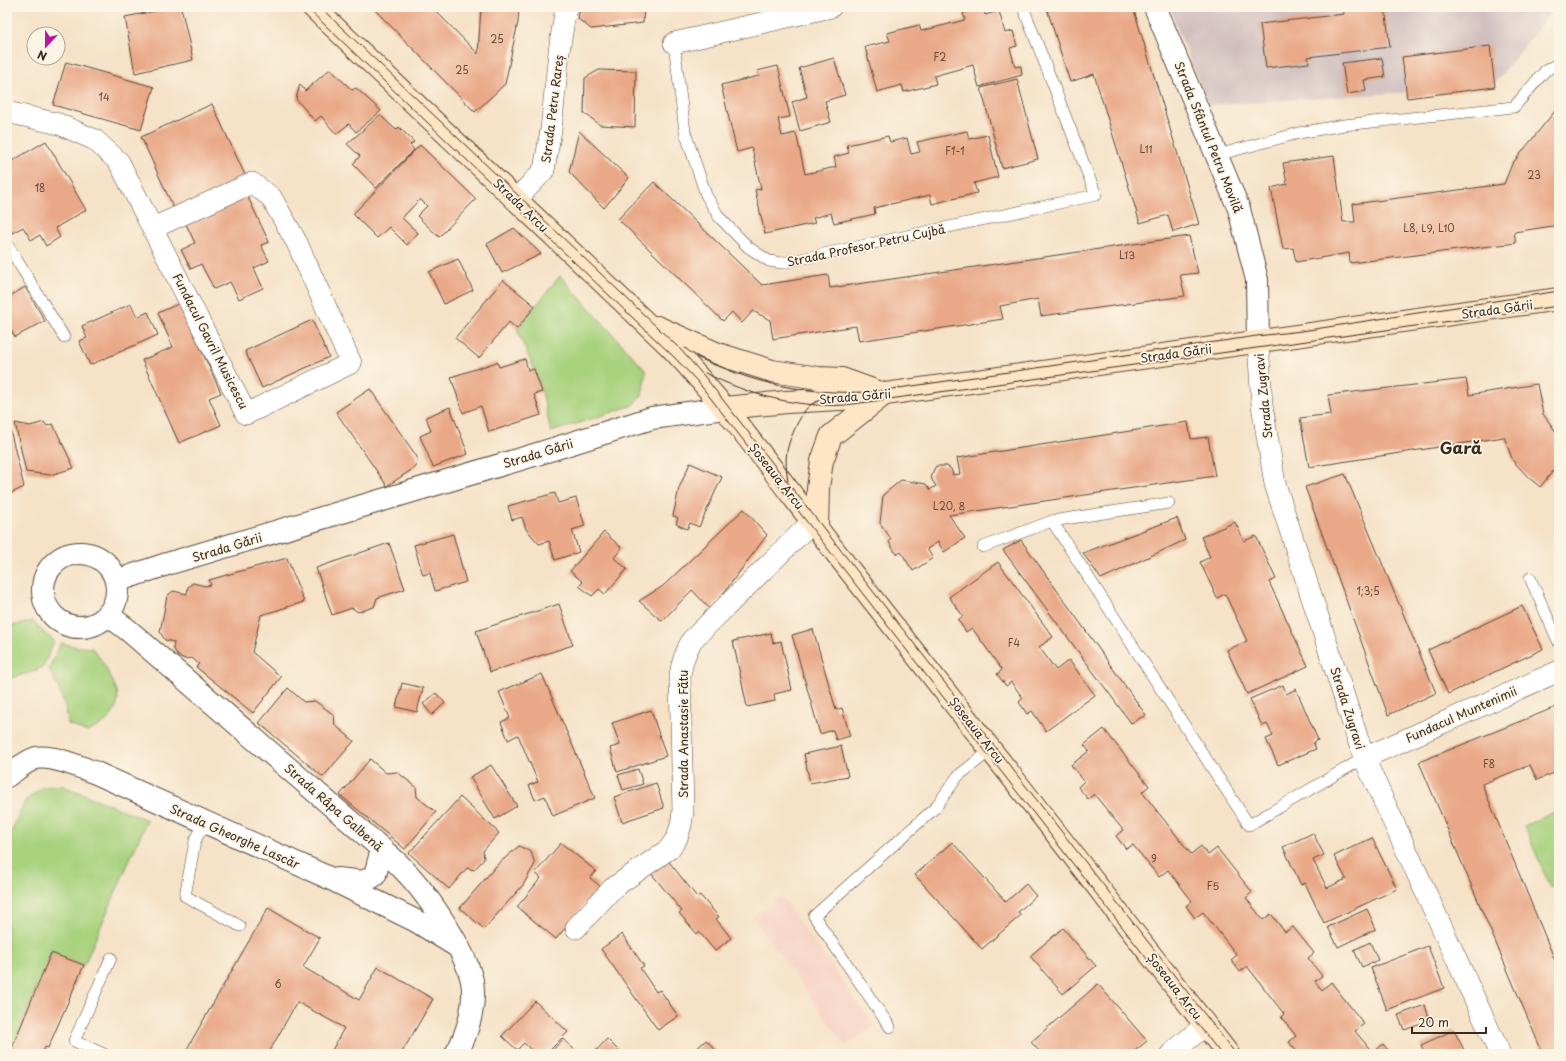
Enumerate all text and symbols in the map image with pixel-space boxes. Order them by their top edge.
north arrow [26,26,66,66]
house number: 25 [490,31,504,46]
text: N [35,46,49,65]
house number: F2 [934,49,946,64]
street label: Strada Petru Rareș [536,53,568,164]
street label: Strada Sfântul Petru Movilă [1170,59,1248,216]
house number: 25 [455,62,469,77]
house number: 14 [98,89,110,104]
house number: L11 [1139,141,1153,156]
house number: F1-1 [945,143,965,158]
house number: 23 [1527,167,1541,182]
street label: Strada Arcu [489,174,553,236]
house number: 18 [35,180,45,195]
street label: Strada Profesor Petru Cujbă [785,219,947,271]
house number: L8, L9, L10 [1403,220,1455,235]
house number: L13 [1119,247,1135,262]
street label: Fundacul Gavril Musicescu [169,270,253,412]
street label: Strada Gării [1460,295,1534,323]
street label: Strada Gării [1139,339,1213,367]
street label: Strada Zugravi [1250,352,1276,440]
street label: Strada Gării [818,384,892,408]
street label: Strada Gării [501,434,575,472]
district label: Gară [1440,435,1482,459]
street label: Șoseaua Arcu [745,439,809,513]
house number: L20, 8 [933,498,965,513]
street label: Strada Gării [190,528,264,566]
house number: 1;3;5 [1356,583,1380,598]
house number: F4 [1008,635,1021,650]
street label: Strada Zugravi [1326,664,1370,752]
street label: Strada Anastasie Fătu [674,670,692,798]
street label: Fundacul Muntenimii [1402,681,1520,747]
street label: Șoseaua Arcu [945,693,1009,767]
house number: F8 [1483,756,1495,771]
street label: Strada Râpa Galbenă [281,759,388,855]
street label: Strada Gheorghe Lascăr [167,799,303,873]
house number: 9 [1151,851,1157,866]
house number: F5 [1207,878,1220,893]
street label: Șoseaua Arcu [1143,949,1207,1023]
house number: 6 [274,976,282,991]
scale bar [1412,1009,1486,1035]
text: 20 m [1418,1013,1449,1031]

